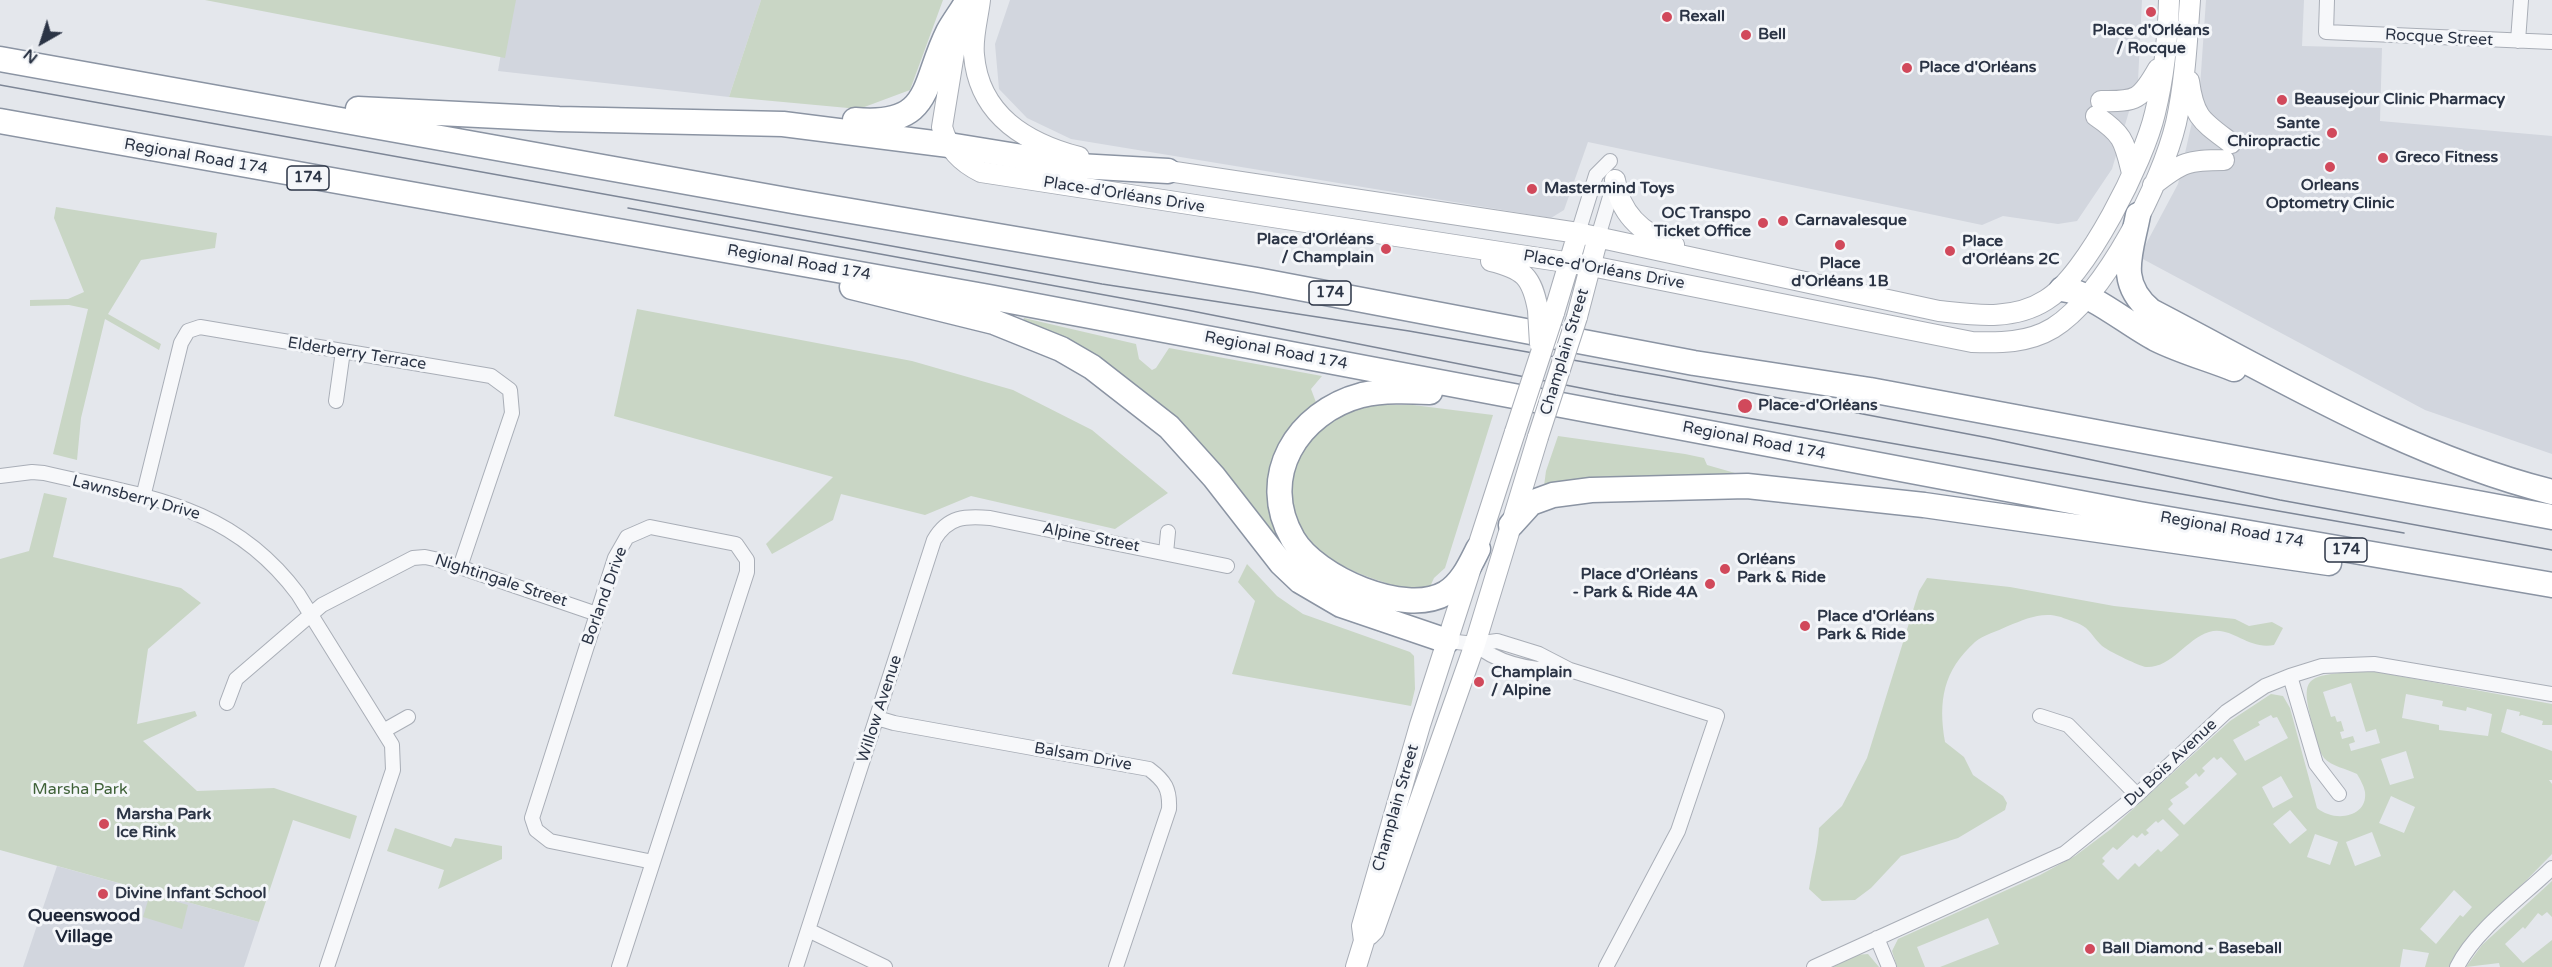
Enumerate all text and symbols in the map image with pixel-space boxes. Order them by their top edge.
marker: Place d'Orléans / Rocque [2144,5,2158,19]
place label: Rexall [1679,7,1725,27]
marker: Rexall [1660,10,1674,24]
north arrow [12,12,72,72]
place label: Place d'Orléans / Rocque [2092,21,2210,59]
place label: Bell [1758,25,1786,45]
street label: Rocque Street [2384,26,2494,50]
marker: Bell [1739,28,1753,42]
text: N [19,44,42,68]
place label: Place d'Orléans [1919,58,2036,78]
marker: Place d'Orléans [1900,61,1914,75]
place label: Beausejour Clinic Pharmacy [2294,90,2505,110]
marker: Beausejour Clinic Pharmacy [2275,93,2289,107]
place label: Sante Chiropractic [2227,114,2320,152]
marker: Sante Chiropractic [2325,126,2339,140]
street label: Regional Road 174 [123,135,269,179]
place label: Greco Fitness [2395,148,2498,168]
marker: Greco Fitness [2376,151,2390,165]
marker: Orleans Optometry Clinic [2323,160,2337,174]
road number: 174 [287,166,329,190]
street label: Place-d'Orléans Drive [1042,173,1206,217]
place label: Orleans Optometry Clinic [2266,176,2394,214]
place label: Mastermind Toys [1544,179,1675,199]
marker: Mastermind Toys [1525,182,1539,196]
place label: OC Transpo Ticket Office [1654,204,1751,242]
place label: Carnavalesque [1795,211,1907,231]
marker: Carnavalesque [1776,214,1790,228]
marker: OC Transpo Ticket Office [1756,216,1770,230]
place label: Place d'Orléans / Champlain [1257,230,1374,268]
place label: Place d'Orléans 2C [1962,232,2059,270]
marker: Place d'Orléans 1B [1833,238,1847,252]
street label: Regional Road 174 [726,241,872,285]
marker: Place d'Orléans / Champlain [1379,242,1393,256]
marker: Place d'Orléans 2C [1943,244,1957,258]
street label: Place-d'Orléans Drive [1522,246,1686,294]
place label: Place d'Orléans 1B [1791,254,1889,292]
road number: 174 [1309,281,1351,305]
street label: Champlain Street [1537,286,1593,418]
street label: Regional Road 174 [1203,328,1349,374]
street label: Elderberry Terrace [286,334,428,374]
place label: Place-d'Orléans [1758,396,1878,416]
marker: Place-d'Orléans [1736,397,1754,415]
street label: Regional Road 174 [1681,418,1827,464]
street label: Lawnsberry Drive [70,472,202,524]
street label: Regional Road 174 [2159,508,2305,552]
street label: Alpine Street [1041,519,1141,557]
road number: 174 [2325,538,2367,562]
street label: Borland Drive [578,544,632,648]
place label: Orléans Park & Ride [1737,550,1826,588]
street label: Nightingale Street [432,551,570,611]
marker: Orléans Park & Ride [1718,562,1732,576]
place label: Place d'Orléans - Park & Ride 4A [1572,565,1698,603]
marker: Place d'Orléans - Park & Ride 4A [1703,577,1717,591]
place label: Place d'Orléans Park & Ride [1817,607,1934,645]
marker: Place d'Orléans Park & Ride [1798,619,1812,633]
street label: Willow Avenue [854,653,906,765]
place label: Champlain / Alpine [1491,663,1572,701]
marker: Champlain / Alpine [1472,675,1486,689]
street label: Du Bois Avenue [2121,715,2221,811]
street label: Balsam Drive [1033,739,1133,775]
street label: Champlain Street [1369,742,1423,874]
park label: Marsha Park [32,780,128,800]
place label: Marsha Park Ice Rink [116,805,211,843]
marker: Marsha Park Ice Rink [97,817,111,831]
place label: Divine Infant School [115,884,266,904]
marker: Divine Infant School [96,887,110,901]
district label: Queenswood Village [28,905,140,948]
place label: Ball Diamond - Baseball [2102,939,2282,959]
marker: Ball Diamond - Baseball [2083,942,2097,956]

